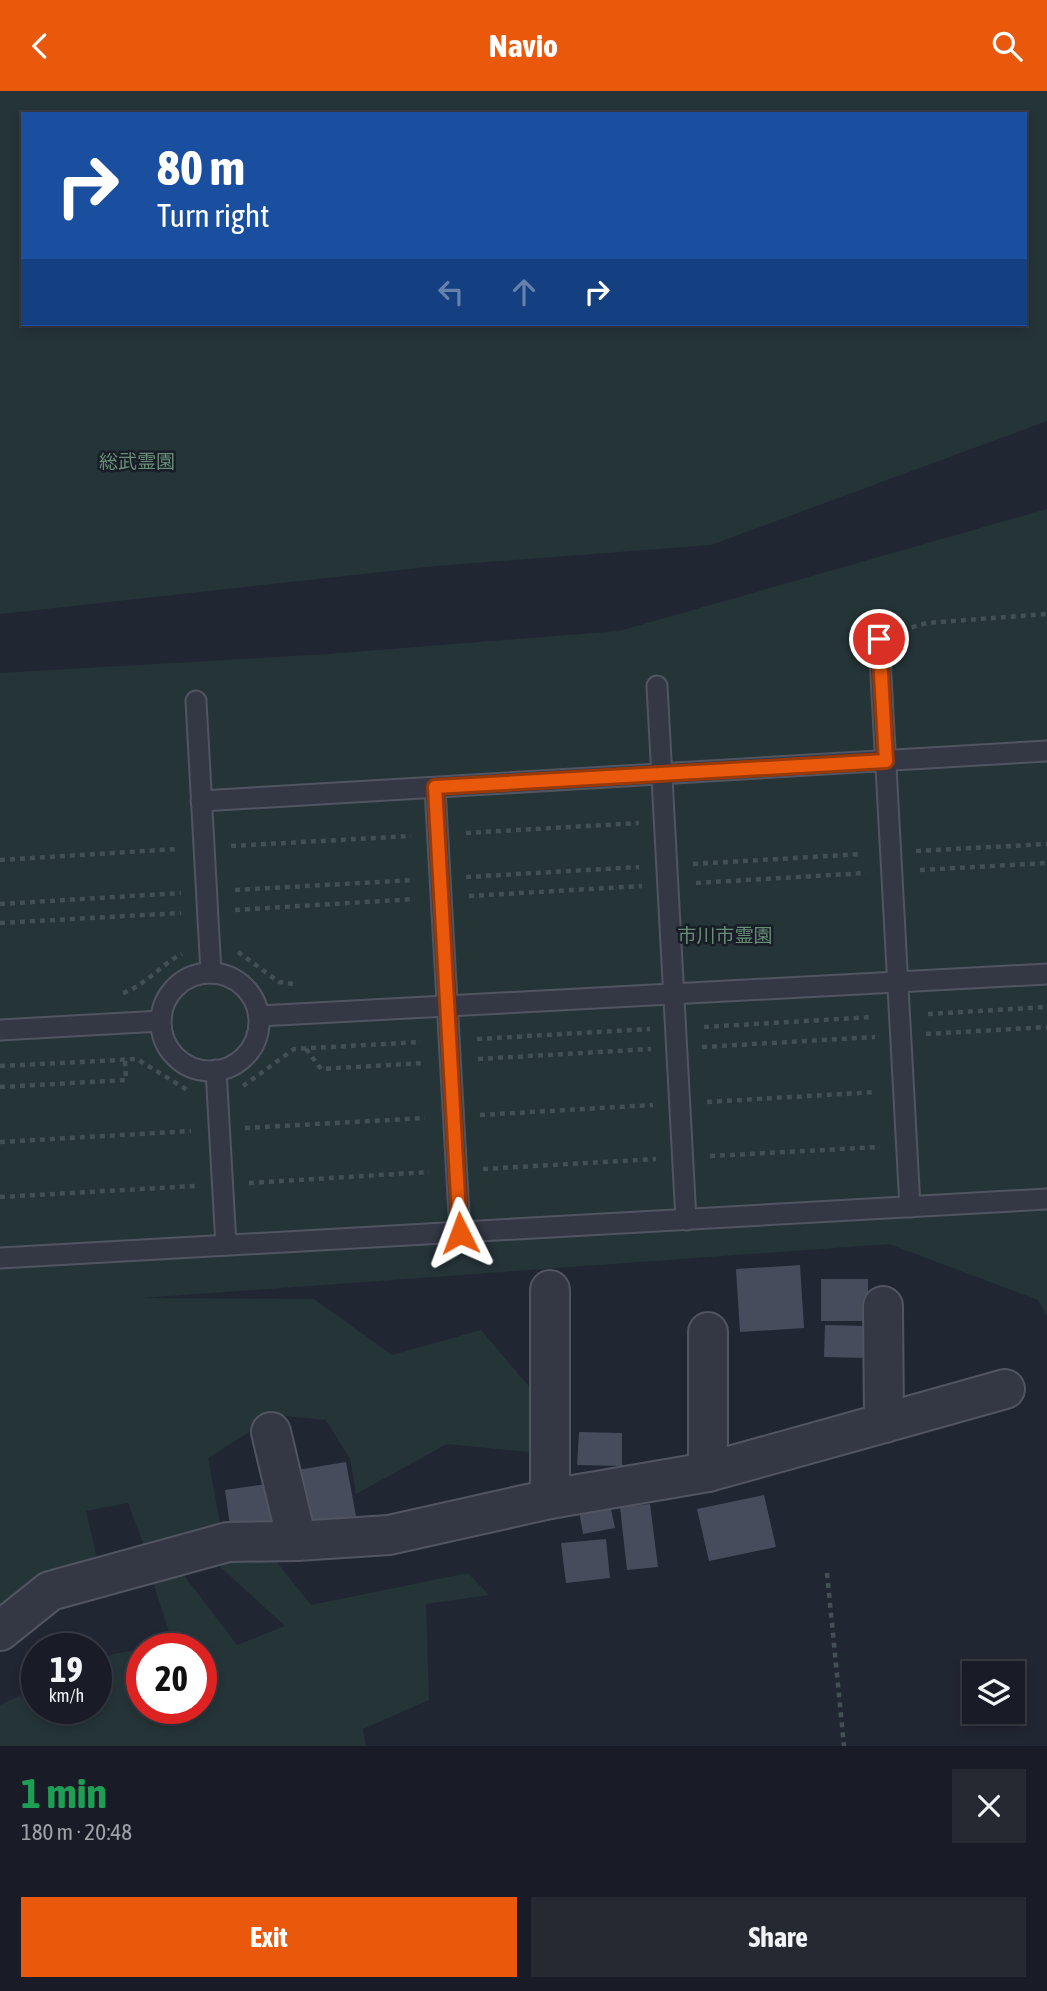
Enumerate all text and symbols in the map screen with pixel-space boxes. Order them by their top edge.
icon: back [21,27,59,65]
text: Navio [489,27,558,64]
icon: search [988,27,1026,65]
text: 80 m [157,139,245,195]
icon: right [42,140,133,231]
text: Turn right [157,197,270,234]
icon: left [432,273,470,311]
icon: ahead [505,273,543,311]
icon: right [578,273,616,311]
park label: 総武霊園 [99,450,175,472]
pin [849,609,909,669]
icon: arrive [860,620,898,658]
park label: 市川市霊園 [677,924,773,946]
position arrow [423,1196,497,1270]
speed limit sign: 20 [126,1633,217,1724]
text: 19 [50,1649,83,1689]
map controls [962,1661,1025,1724]
button: layers [962,1661,1025,1724]
text: km/h [49,1685,84,1706]
text: 1 min [21,1769,107,1817]
button: close [952,1769,1026,1843]
text: 180 m · 20:48 [21,1819,132,1845]
button: Exit [21,1897,517,1977]
button: Share [531,1897,1026,1977]

